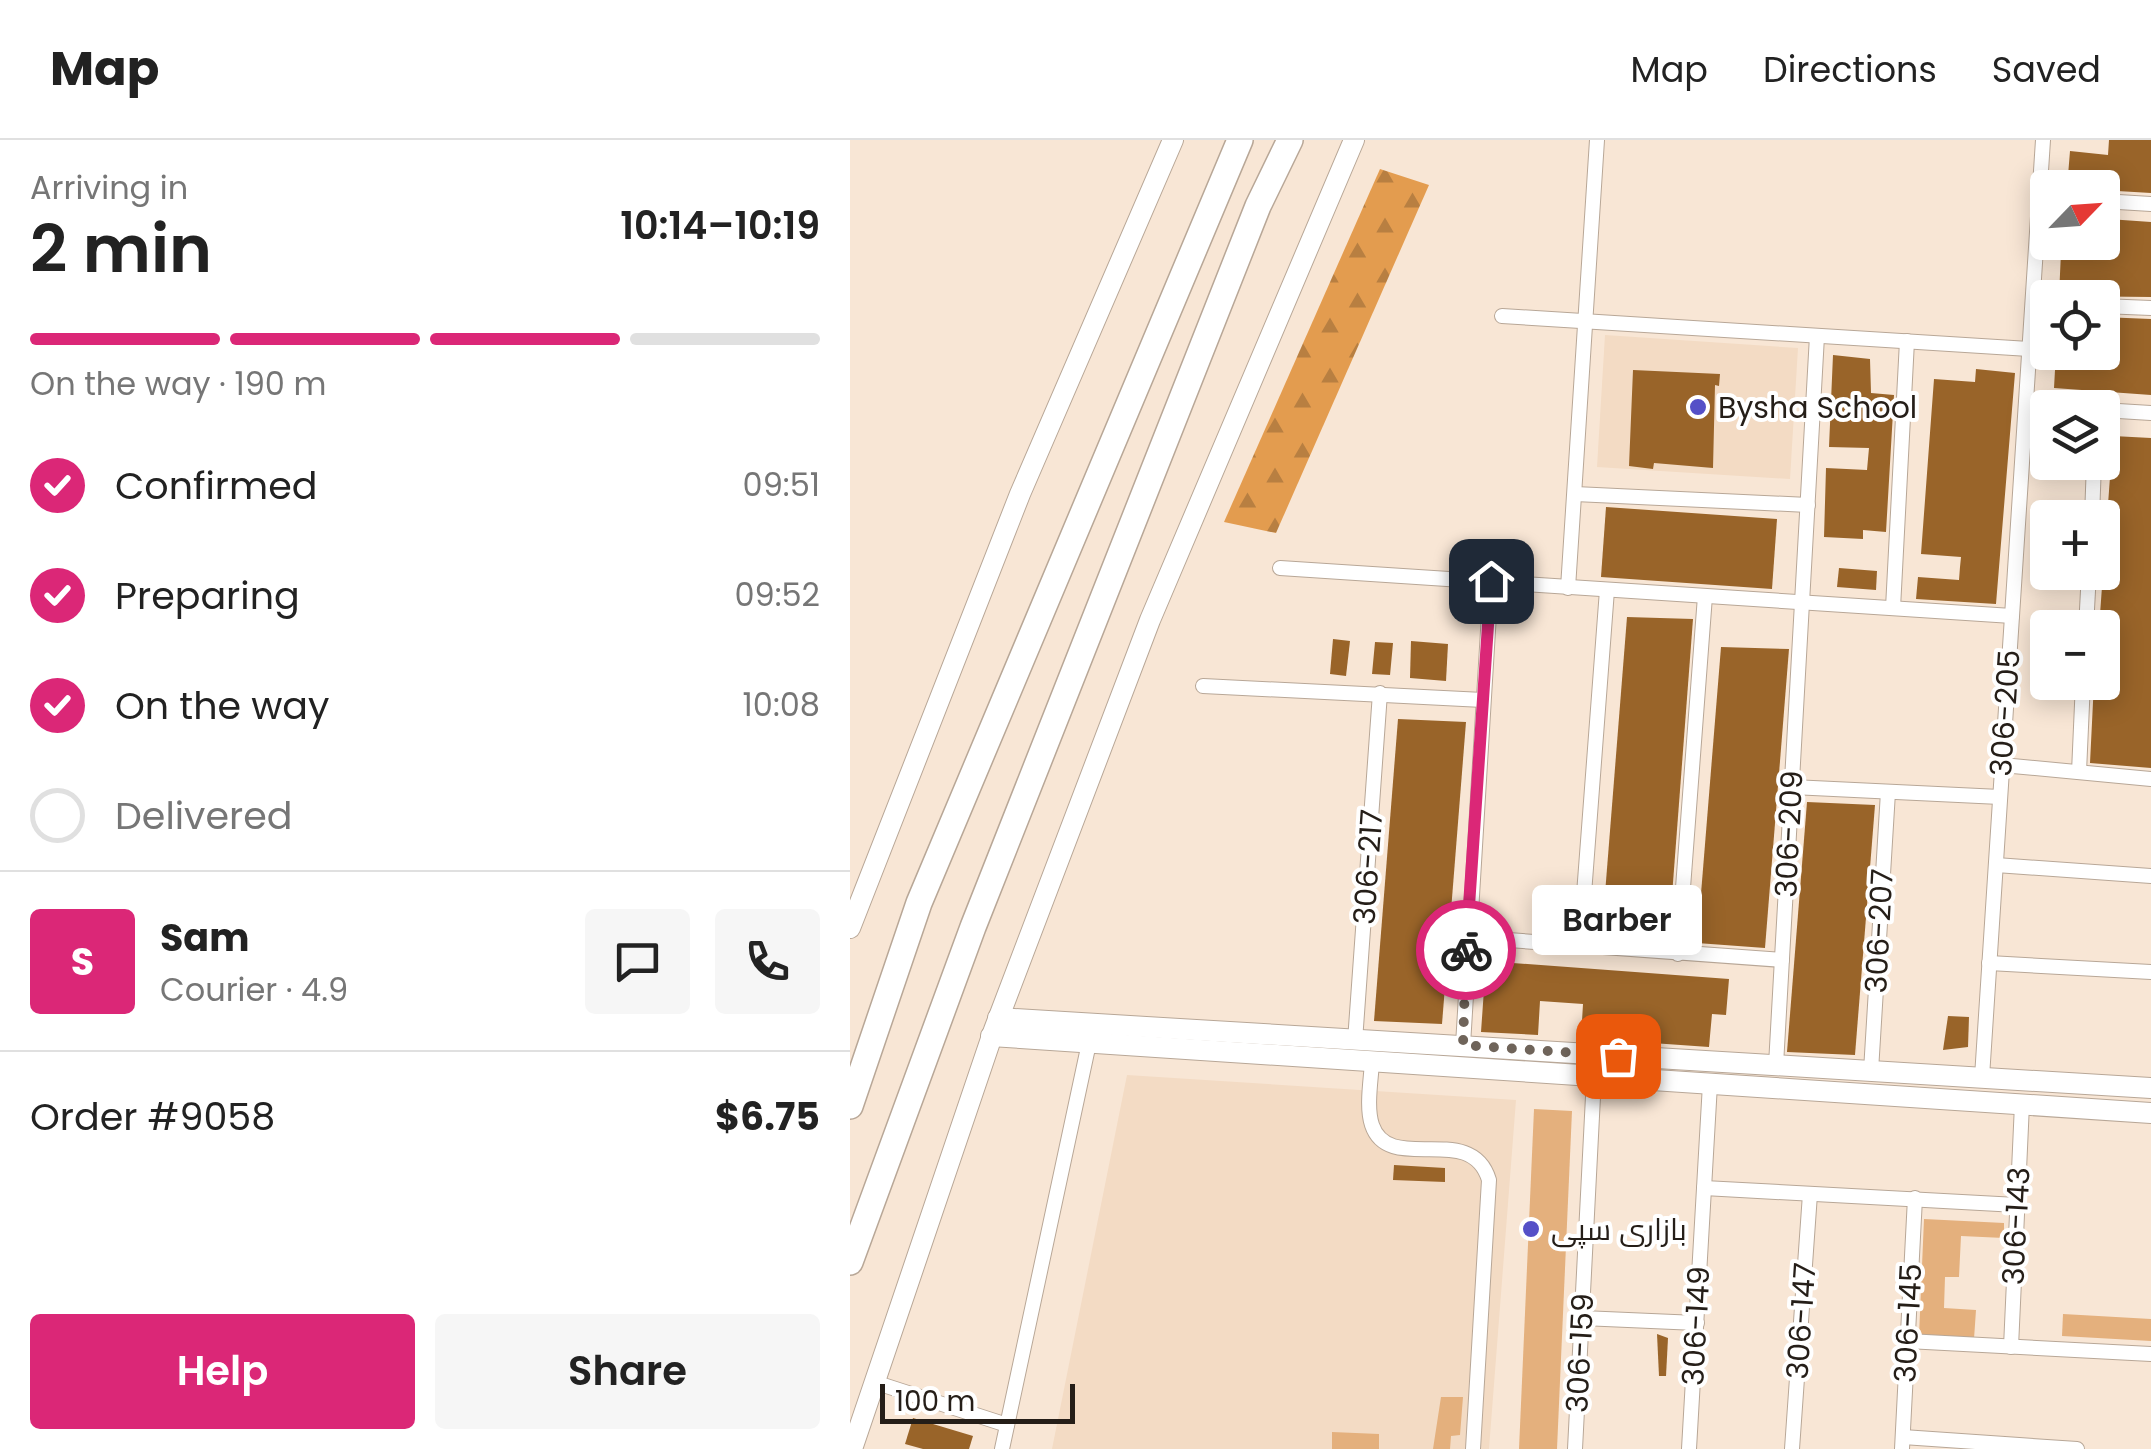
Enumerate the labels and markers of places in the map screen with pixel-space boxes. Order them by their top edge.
place label: Bysha School [1718,386,1917,429]
marker: Bysha School [1687,396,1709,418]
pin [1449,539,1534,624]
callout: Barber [1533,886,1703,956]
pin [1576,1014,1661,1099]
place label: بازاری سپی [1551,1208,1687,1251]
marker: بازاری سپی [1520,1218,1542,1240]

